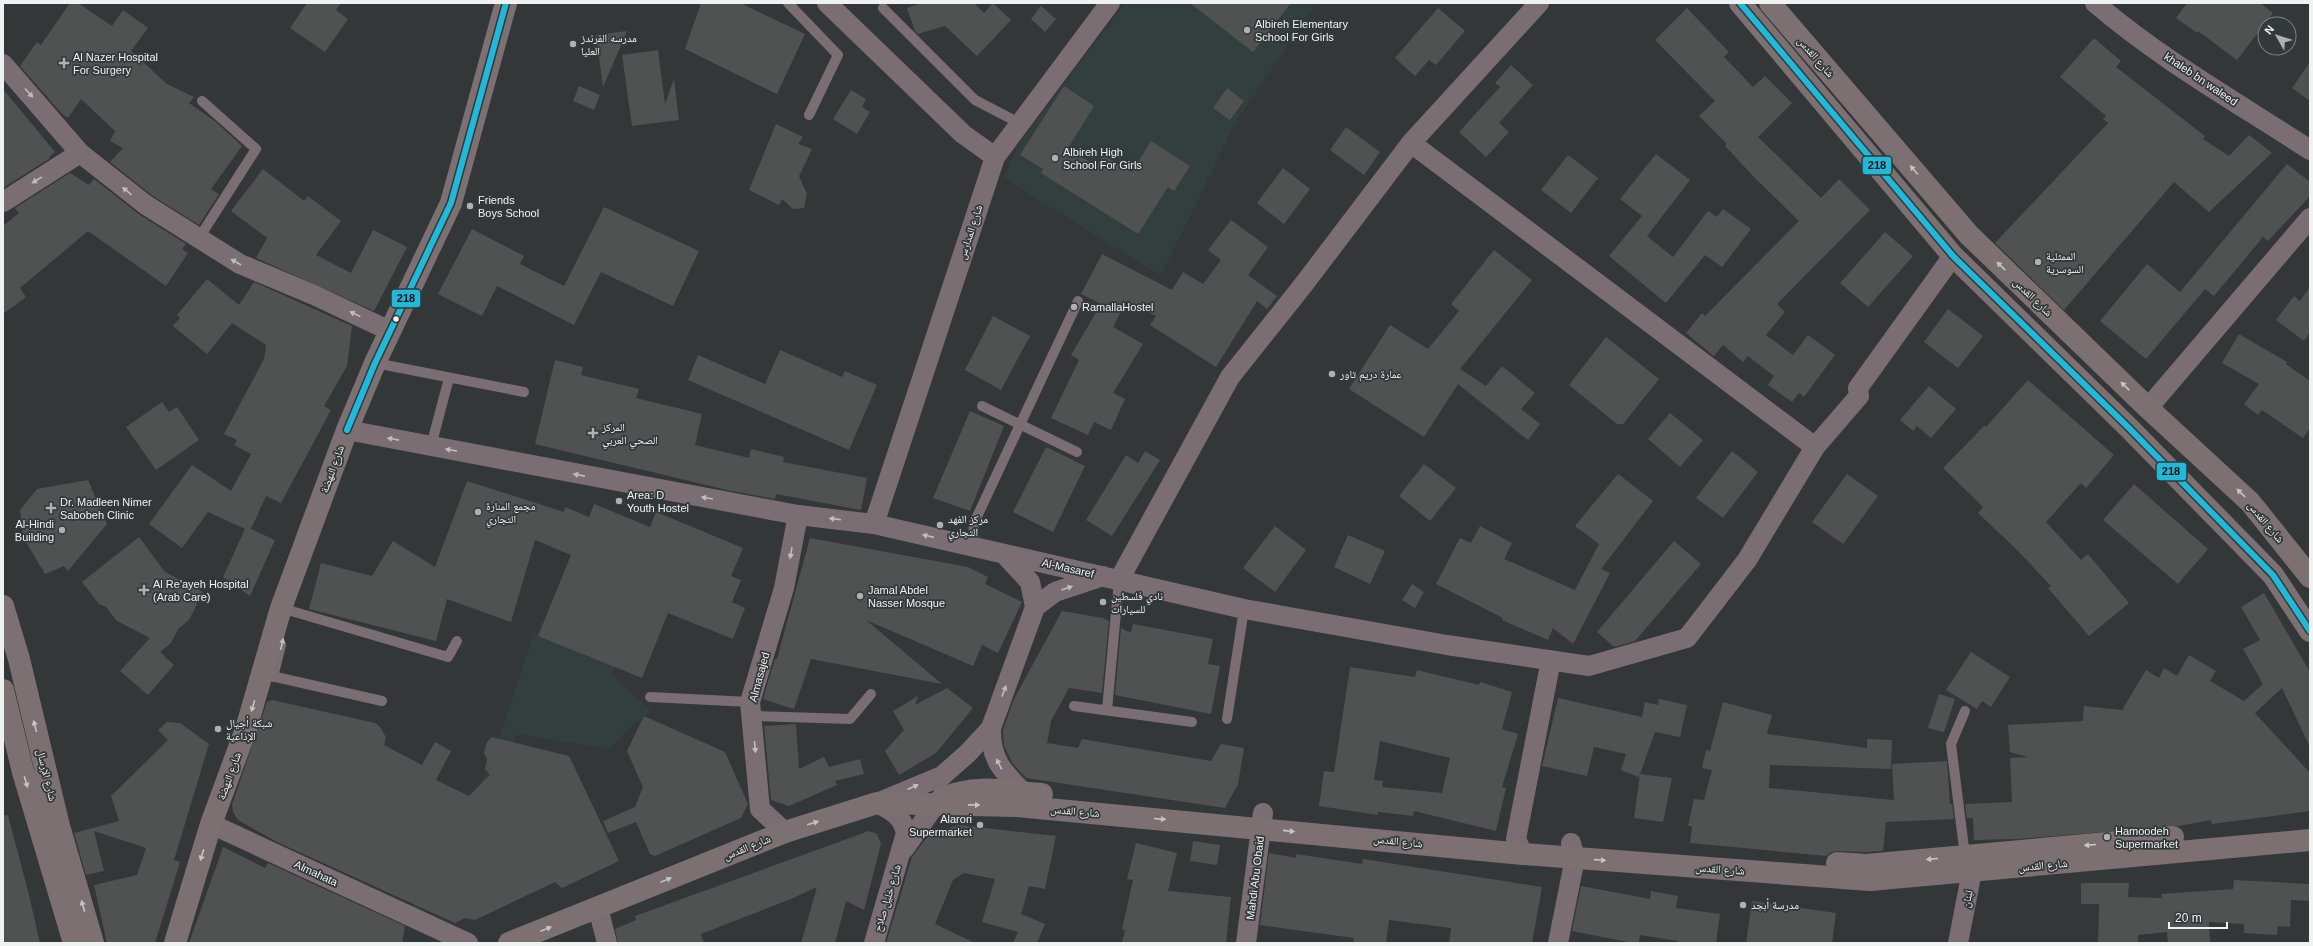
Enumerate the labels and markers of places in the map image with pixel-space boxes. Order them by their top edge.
place label: Albireh Elementary School For Girls [1255,18,1348,43]
marker: Albireh Elementary School For Girls [1242,25,1252,35]
place label: مدرسه الفرندز العليا [580,32,637,57]
marker: مدرسه الفرندز العليا [568,39,578,49]
place label: Al Nazer Hospital For Surgery [73,51,158,76]
marker: Al Nazer Hospital For Surgery [58,57,70,69]
place label: Albireh High School For Girls [1063,146,1142,171]
marker: Albireh High School For Girls [1050,153,1060,163]
place label: Friends Boys School [478,194,539,219]
marker: Friends Boys School [465,201,475,211]
place label: الممثلية السوسرية [2046,250,2084,275]
marker: الممثلية السوسرية [2033,257,2043,267]
place label: RamallaHostel [1082,301,1154,313]
marker: RamallaHostel [1069,302,1079,312]
unlabelled marker [391,314,401,324]
place label: عمارة دريم تاور [1339,368,1403,382]
marker: عمارة دريم تاور [1327,369,1337,379]
place label: المركز الصحي العربي [601,421,658,449]
marker: المركز الصحي العربي [587,427,599,439]
place label: Area: D Youth Hostel [627,489,689,514]
place label: Dr. Madleen Nimer Sabobeh Clinic [60,496,152,521]
marker: Area: D Youth Hostel [614,496,624,506]
place label: مجمع المنارة التجاري [486,500,535,528]
marker: Dr. Madleen Nimer Sabobeh Clinic [45,502,57,514]
marker: مجمع المنارة التجاري [473,507,483,517]
place label: مركز الفهد التجاري [948,513,988,541]
place label: Al-Hindi Building [15,518,54,543]
marker: مركز الفهد التجاري [935,520,945,530]
marker: Al-Hindi Building [57,525,67,535]
place label: Al Re'ayeh Hospital (Arab Care) [153,578,249,603]
marker: Al Re'ayeh Hospital (Arab Care) [138,584,150,596]
place label: Jamal Abdel Nasser Mosque [868,584,945,609]
place label: نادي فلسطين للسيارات [1111,590,1163,615]
marker: Jamal Abdel Nasser Mosque [855,591,865,601]
marker: نادي فلسطين للسيارات [1098,597,1108,607]
place label: شبكة أجيال الإذاعية [226,716,272,743]
marker: شبكة أجيال الإذاعية [213,724,223,734]
place label: Alarori Supermarket [909,813,972,838]
marker: Alarori Supermarket [975,820,985,830]
place label: Hamoodeh Supermarket [2115,825,2178,850]
marker: Hamoodeh Supermarket [2102,832,2112,842]
place label: مدرسة أبجد [1751,898,1799,911]
marker: مدرسة أبجد [1738,900,1748,910]

